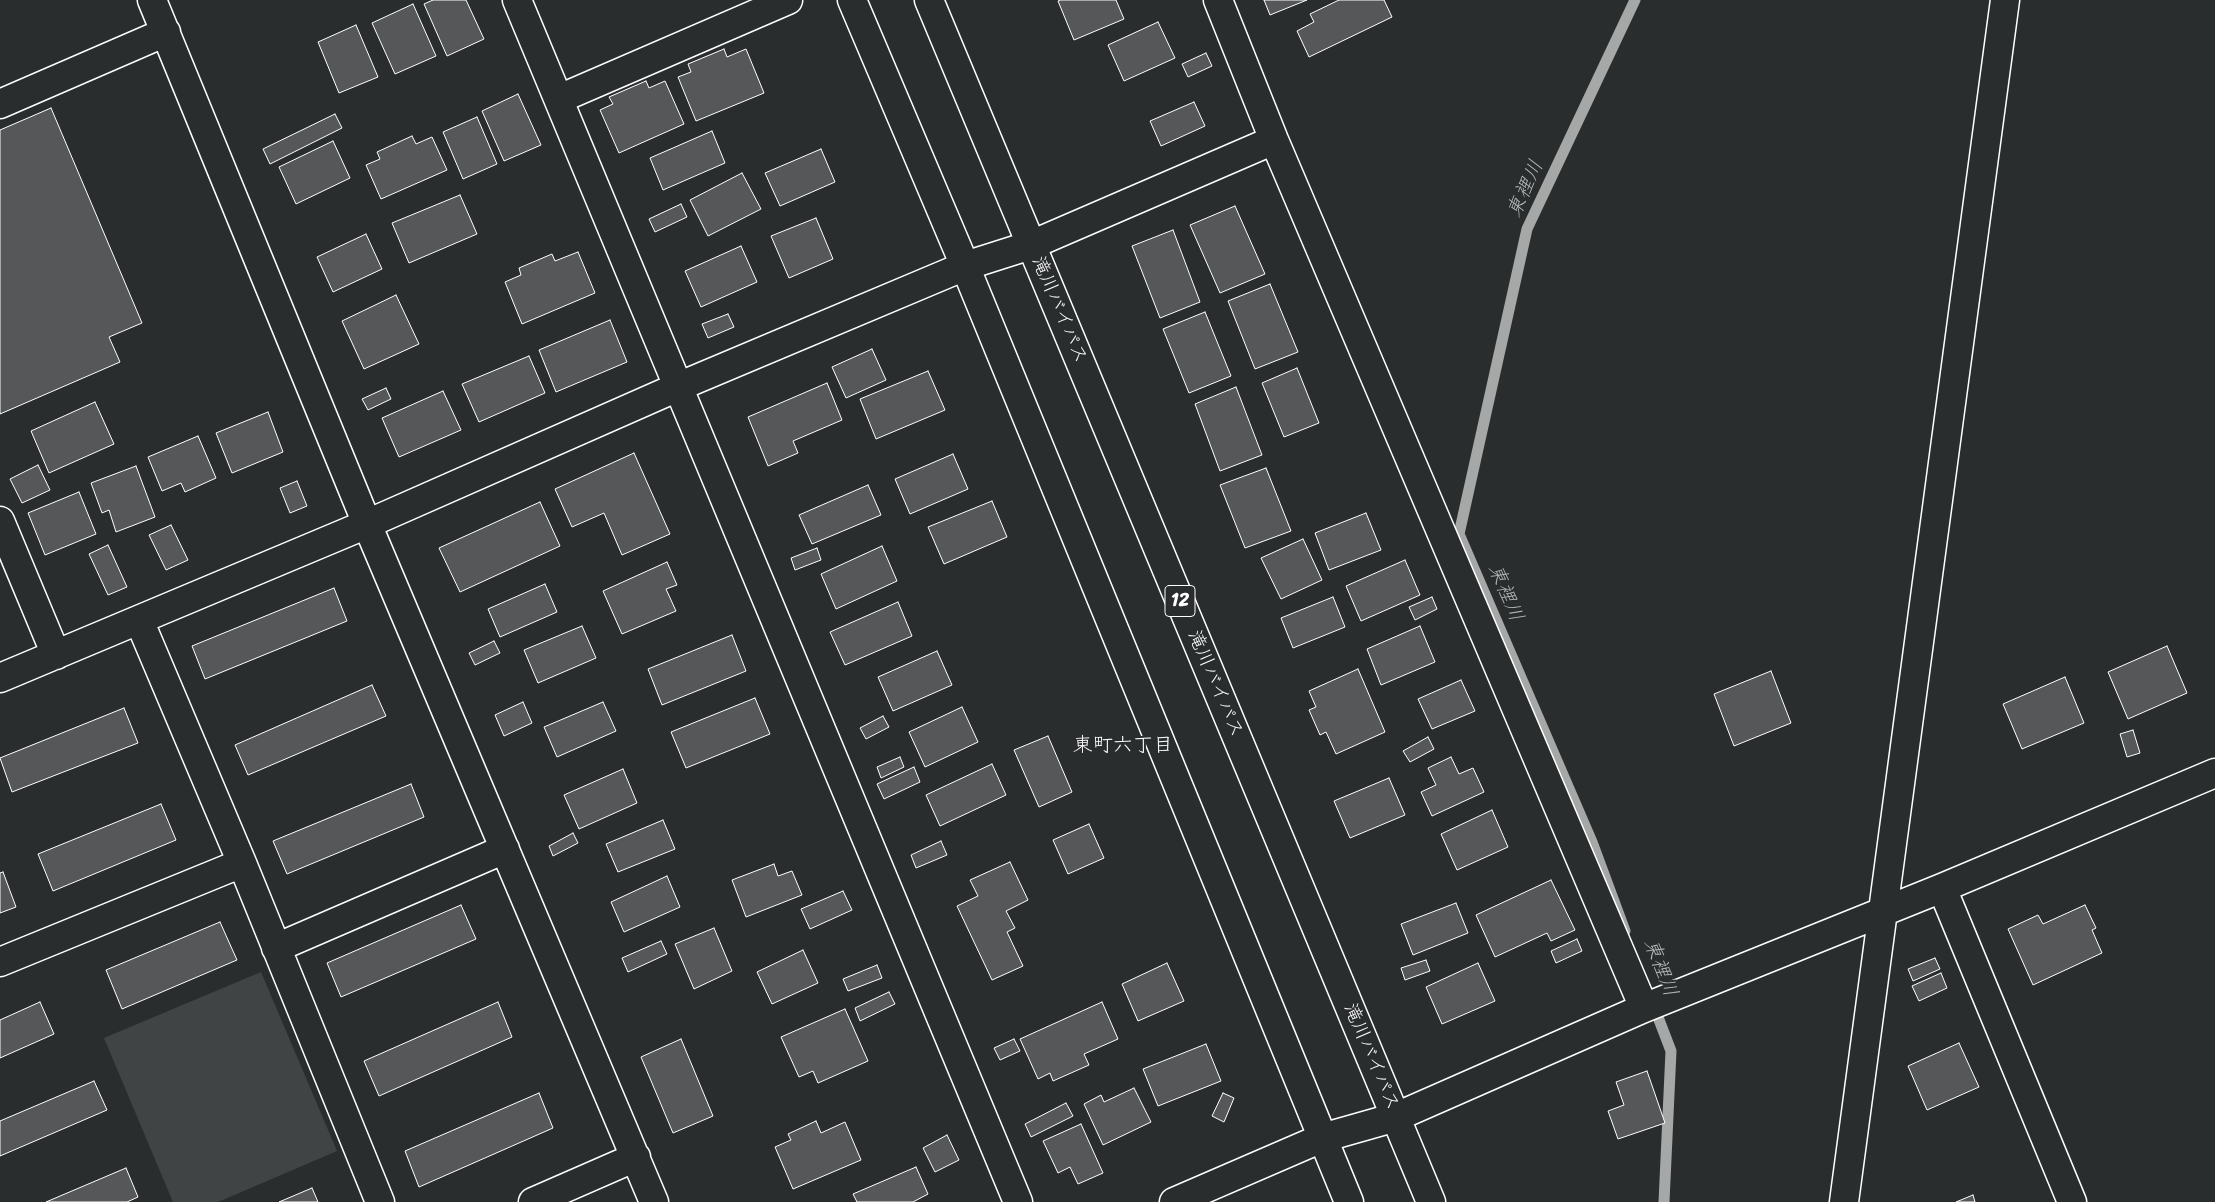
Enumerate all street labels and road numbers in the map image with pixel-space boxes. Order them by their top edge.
street label: 滝川バイパス [1026,253,1092,367]
road number: 12 [1165,586,1195,616]
street label: 滝川バイパス [1182,627,1248,741]
street label: 滝川バイパス [1338,1000,1404,1114]

